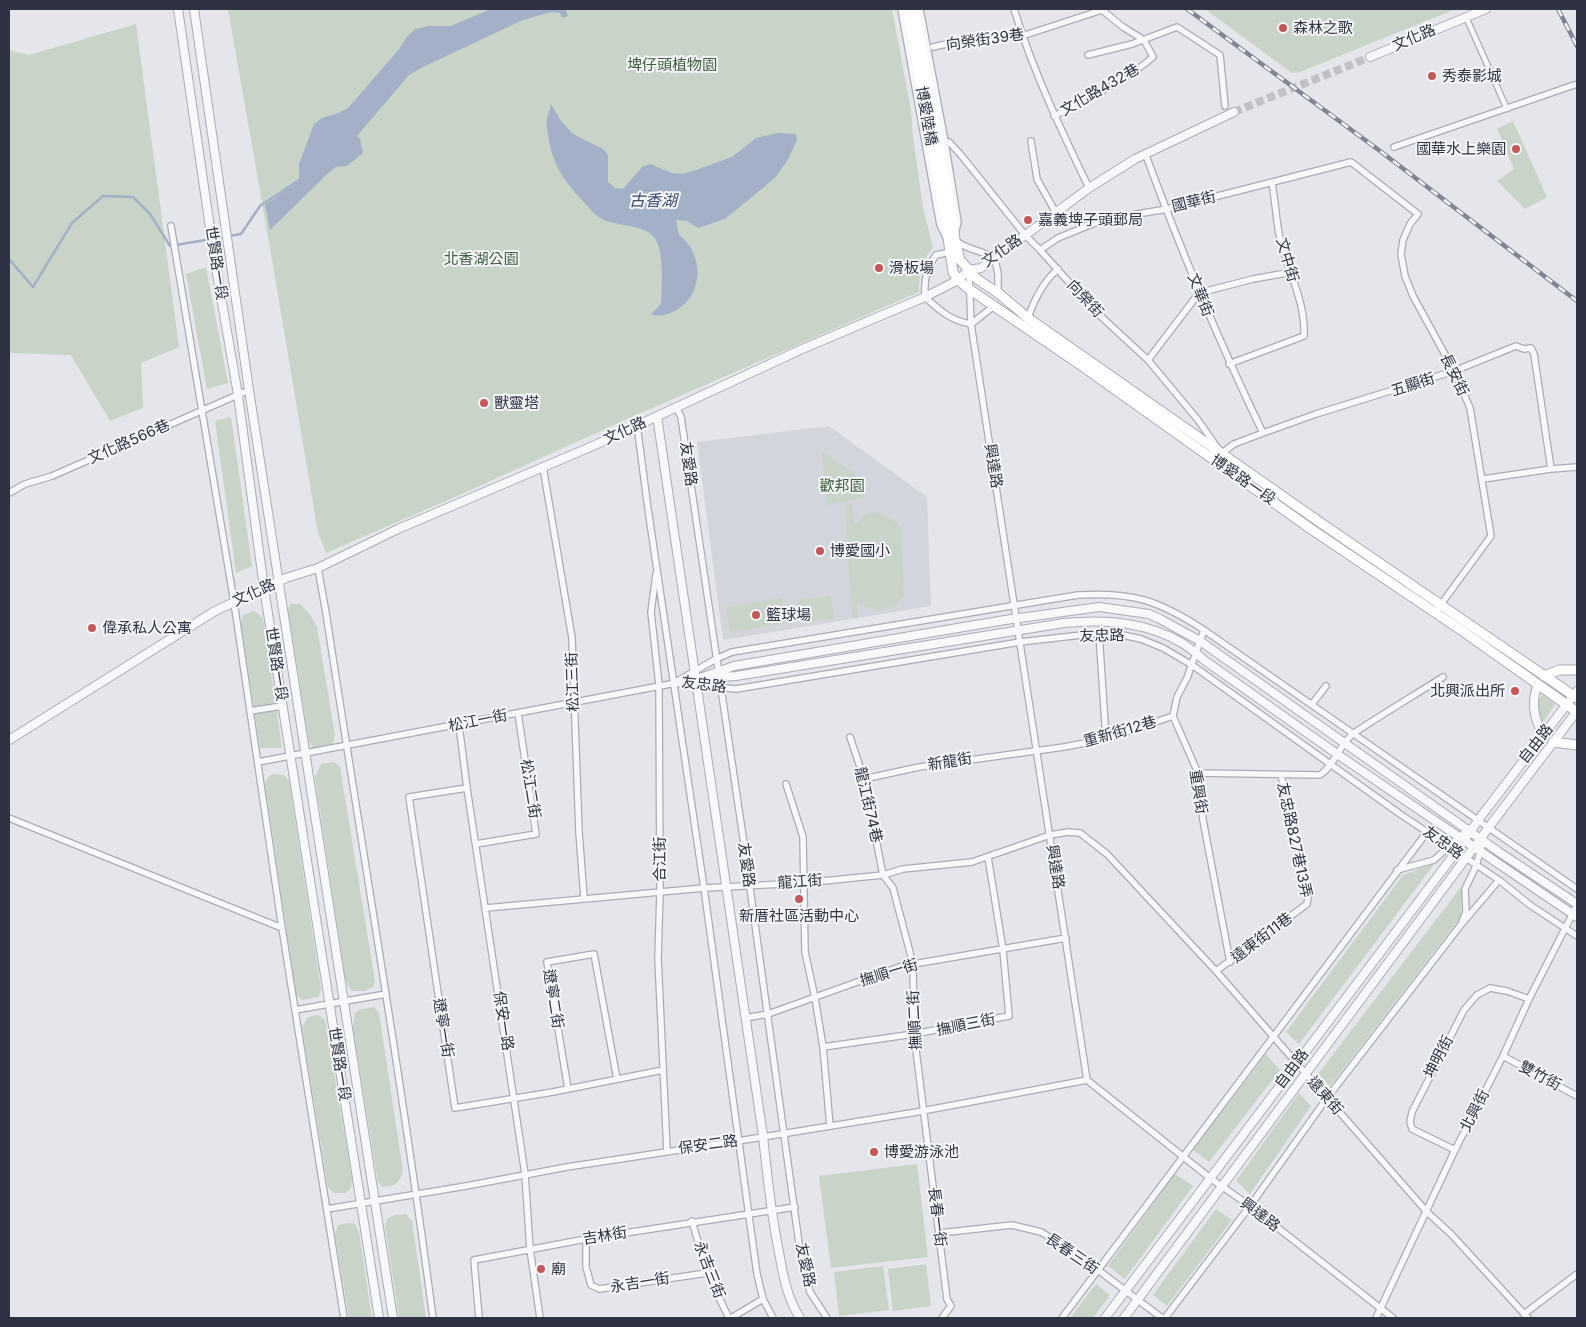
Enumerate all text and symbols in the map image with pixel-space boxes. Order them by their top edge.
place label: 森林之歌 [1293,19,1353,37]
street label: 文化路 [1390,21,1438,55]
marker: 森林之歌 [1277,22,1289,34]
street label: 向榮街39巷 [945,26,1025,54]
park label: 埤仔頭植物園 [627,56,717,74]
street label: 文化路432巷 [1057,60,1143,120]
place label: 秀泰影城 [1442,67,1502,85]
marker: 秀泰影城 [1426,70,1438,82]
street label: 博愛陸橋 [912,85,940,147]
place label: 國華水上樂園 [1416,140,1506,158]
marker: 國華水上樂園 [1510,143,1522,155]
street label: 國華街 [1170,188,1218,216]
water label: 古香湖 [629,191,677,211]
place label: 嘉義埤子頭郵局 [1038,211,1143,229]
marker: 嘉義埤子頭郵局 [1022,214,1034,226]
street label: 世賢路一段 [201,225,231,301]
street label: 文化路 [978,231,1026,271]
street label: 文中街 [1272,236,1302,284]
park label: 北香湖公園 [444,250,518,268]
place label: 滑板場 [889,259,934,277]
marker: 滑板場 [873,262,885,274]
street label: 文華街 [1183,271,1217,319]
street label: 向榮街 [1063,276,1107,322]
street label: 長安街 [1436,351,1472,399]
street label: 五顯街 [1389,369,1437,401]
place label: 獸靈塔 [494,394,539,412]
marker: 獸靈塔 [478,397,490,409]
street label: 文化路 [601,413,649,449]
street label: 文化路566巷 [85,416,173,468]
street label: 友愛路 [676,440,700,488]
street label: 興達路 [981,442,1005,490]
street label: 博愛路一段 [1207,451,1279,509]
park label: 歡邦園 [820,477,864,495]
place label: 博愛國小 [830,542,890,560]
marker: 博愛國小 [814,545,826,557]
street label: 文化路 [230,576,278,610]
place label: 籃球場 [766,606,811,624]
marker: 籃球場 [750,609,762,621]
place label: 偉承私人公寓 [102,619,192,637]
marker: 偉承私人公寓 [86,622,98,634]
street label: 世賢路一段 [261,626,291,702]
street label: 友忠路 [1079,627,1125,645]
street label: 松江三街 [563,652,583,712]
street label: 友忠路 [681,673,727,697]
place label: 北興派出所 [1430,682,1505,700]
marker: 北興派出所 [1509,685,1521,697]
street label: 松江一街 [447,706,509,736]
street label: 重新街12巷 [1081,713,1159,751]
street label: 自由路 [1515,721,1557,767]
street label: 新龍街 [926,750,974,774]
street label: 松江二街 [516,758,544,820]
street label: 龍江街74巷 [851,765,885,845]
street label: 重興街 [1186,768,1210,816]
street label: 友忠路827巷13弄 [1273,781,1315,899]
street label: 友忠路 [1419,823,1467,863]
street label: 合江街 [651,837,669,881]
street label: 友愛路 [734,841,758,889]
street label: 興達路 [1043,843,1067,891]
street label: 龍江街 [777,871,823,893]
marker: 新厝社區活動中心 [793,893,805,905]
place label: 新厝社區活動中心 [739,907,859,925]
street label: 遠東街11巷 [1228,909,1296,967]
street label: 撫順一街 [858,956,920,990]
street label: 遼寧二街 [539,968,567,1030]
street label: 保安一路 [489,990,517,1052]
street label: 撫順二街 [904,990,926,1050]
street label: 遼寧一街 [429,997,457,1059]
street label: 撫順三街 [935,1010,997,1040]
street label: 世賢路一段 [324,1026,354,1102]
street label: 坤明街 [1421,1033,1457,1081]
street label: 自由路 [1271,1046,1313,1092]
street label: 雙竹街 [1516,1057,1564,1095]
street label: 遠東街 [1303,1073,1347,1119]
street label: 北興街 [1457,1087,1493,1135]
street label: 保安二路 [677,1132,739,1158]
place label: 博愛游泳池 [884,1143,959,1161]
marker: 博愛游泳池 [868,1146,880,1158]
street label: 長春一街 [924,1186,950,1248]
street label: 興達路 [1237,1194,1283,1236]
street label: 吉林街 [581,1224,629,1248]
street label: 長春三街 [1042,1230,1102,1278]
street label: 永吉三街 [690,1239,728,1301]
street label: 友愛路 [792,1241,818,1289]
place label: 廟 [551,1260,566,1278]
marker: 廟 [535,1263,547,1275]
street label: 永吉一街 [609,1269,671,1297]

